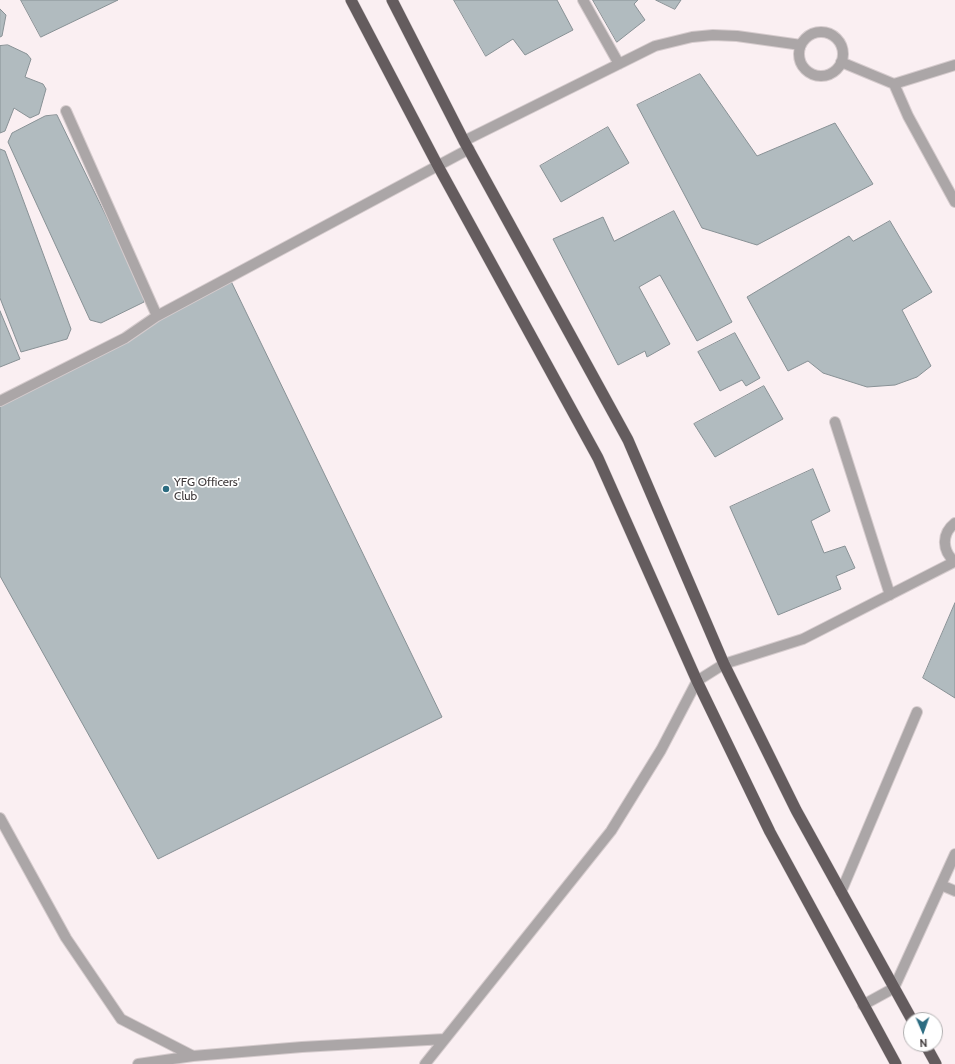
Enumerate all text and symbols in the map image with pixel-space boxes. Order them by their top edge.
place label: YFG Officers' Club [174,475,240,503]
marker: YFG Officers' Club [161,484,171,494]
north arrow [903,1012,943,1052]
text: N [919,1036,928,1050]

